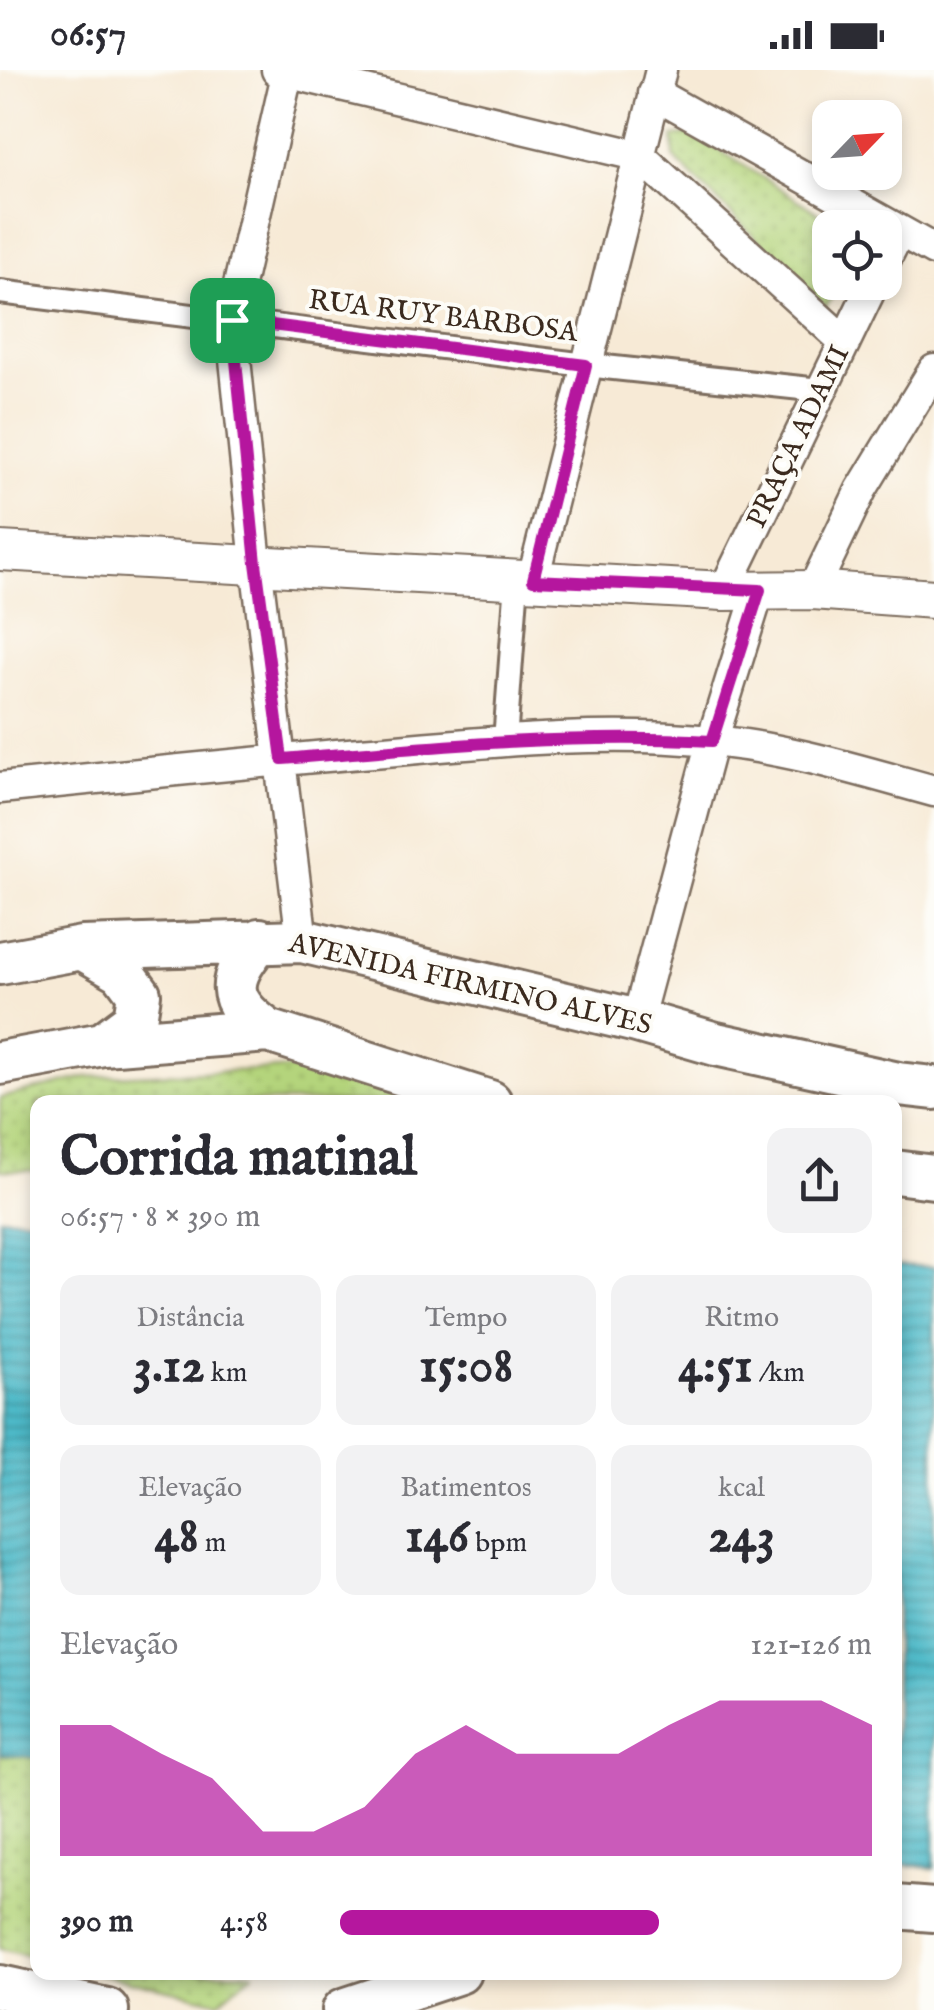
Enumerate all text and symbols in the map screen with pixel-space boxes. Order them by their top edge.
text: 06:57 [50,11,126,59]
north arrow [812,100,902,190]
map controls [812,100,902,300]
button: locate [812,210,902,300]
pin [190,278,275,363]
street label: RUA RUY BARBOSA [306,283,581,351]
icon: arrive [205,293,260,348]
street label: PRAÇA ADAMI [740,340,858,534]
street label: AVENIDA FIRMINO ALVES [284,926,655,1044]
text: Corrida matinal [60,1124,417,1194]
button: share [767,1128,872,1233]
text: 06:57 · 8 × 390 m [60,1197,260,1238]
text: Distância [136,1301,244,1336]
text: Tempo [425,1301,507,1336]
text: Ritmo [704,1301,779,1336]
text: 3.12 [133,1336,205,1399]
text: 15:08 [419,1336,513,1399]
text: 4:51 [678,1336,753,1399]
text: km [205,1356,247,1391]
text: /km [753,1356,805,1391]
text: Elevação [139,1471,242,1506]
text: Batimentos [400,1471,532,1506]
text: kcal [718,1471,765,1506]
text: 48 [154,1506,199,1569]
text: 146 [405,1506,469,1569]
text: 243 [708,1506,775,1569]
text: m [199,1526,226,1561]
text: bpm [469,1526,527,1561]
text: Elevação [60,1625,178,1666]
text: 121–126 m [750,1625,872,1666]
text: 390 m [60,1902,133,1943]
text: 4:58 [220,1902,268,1943]

